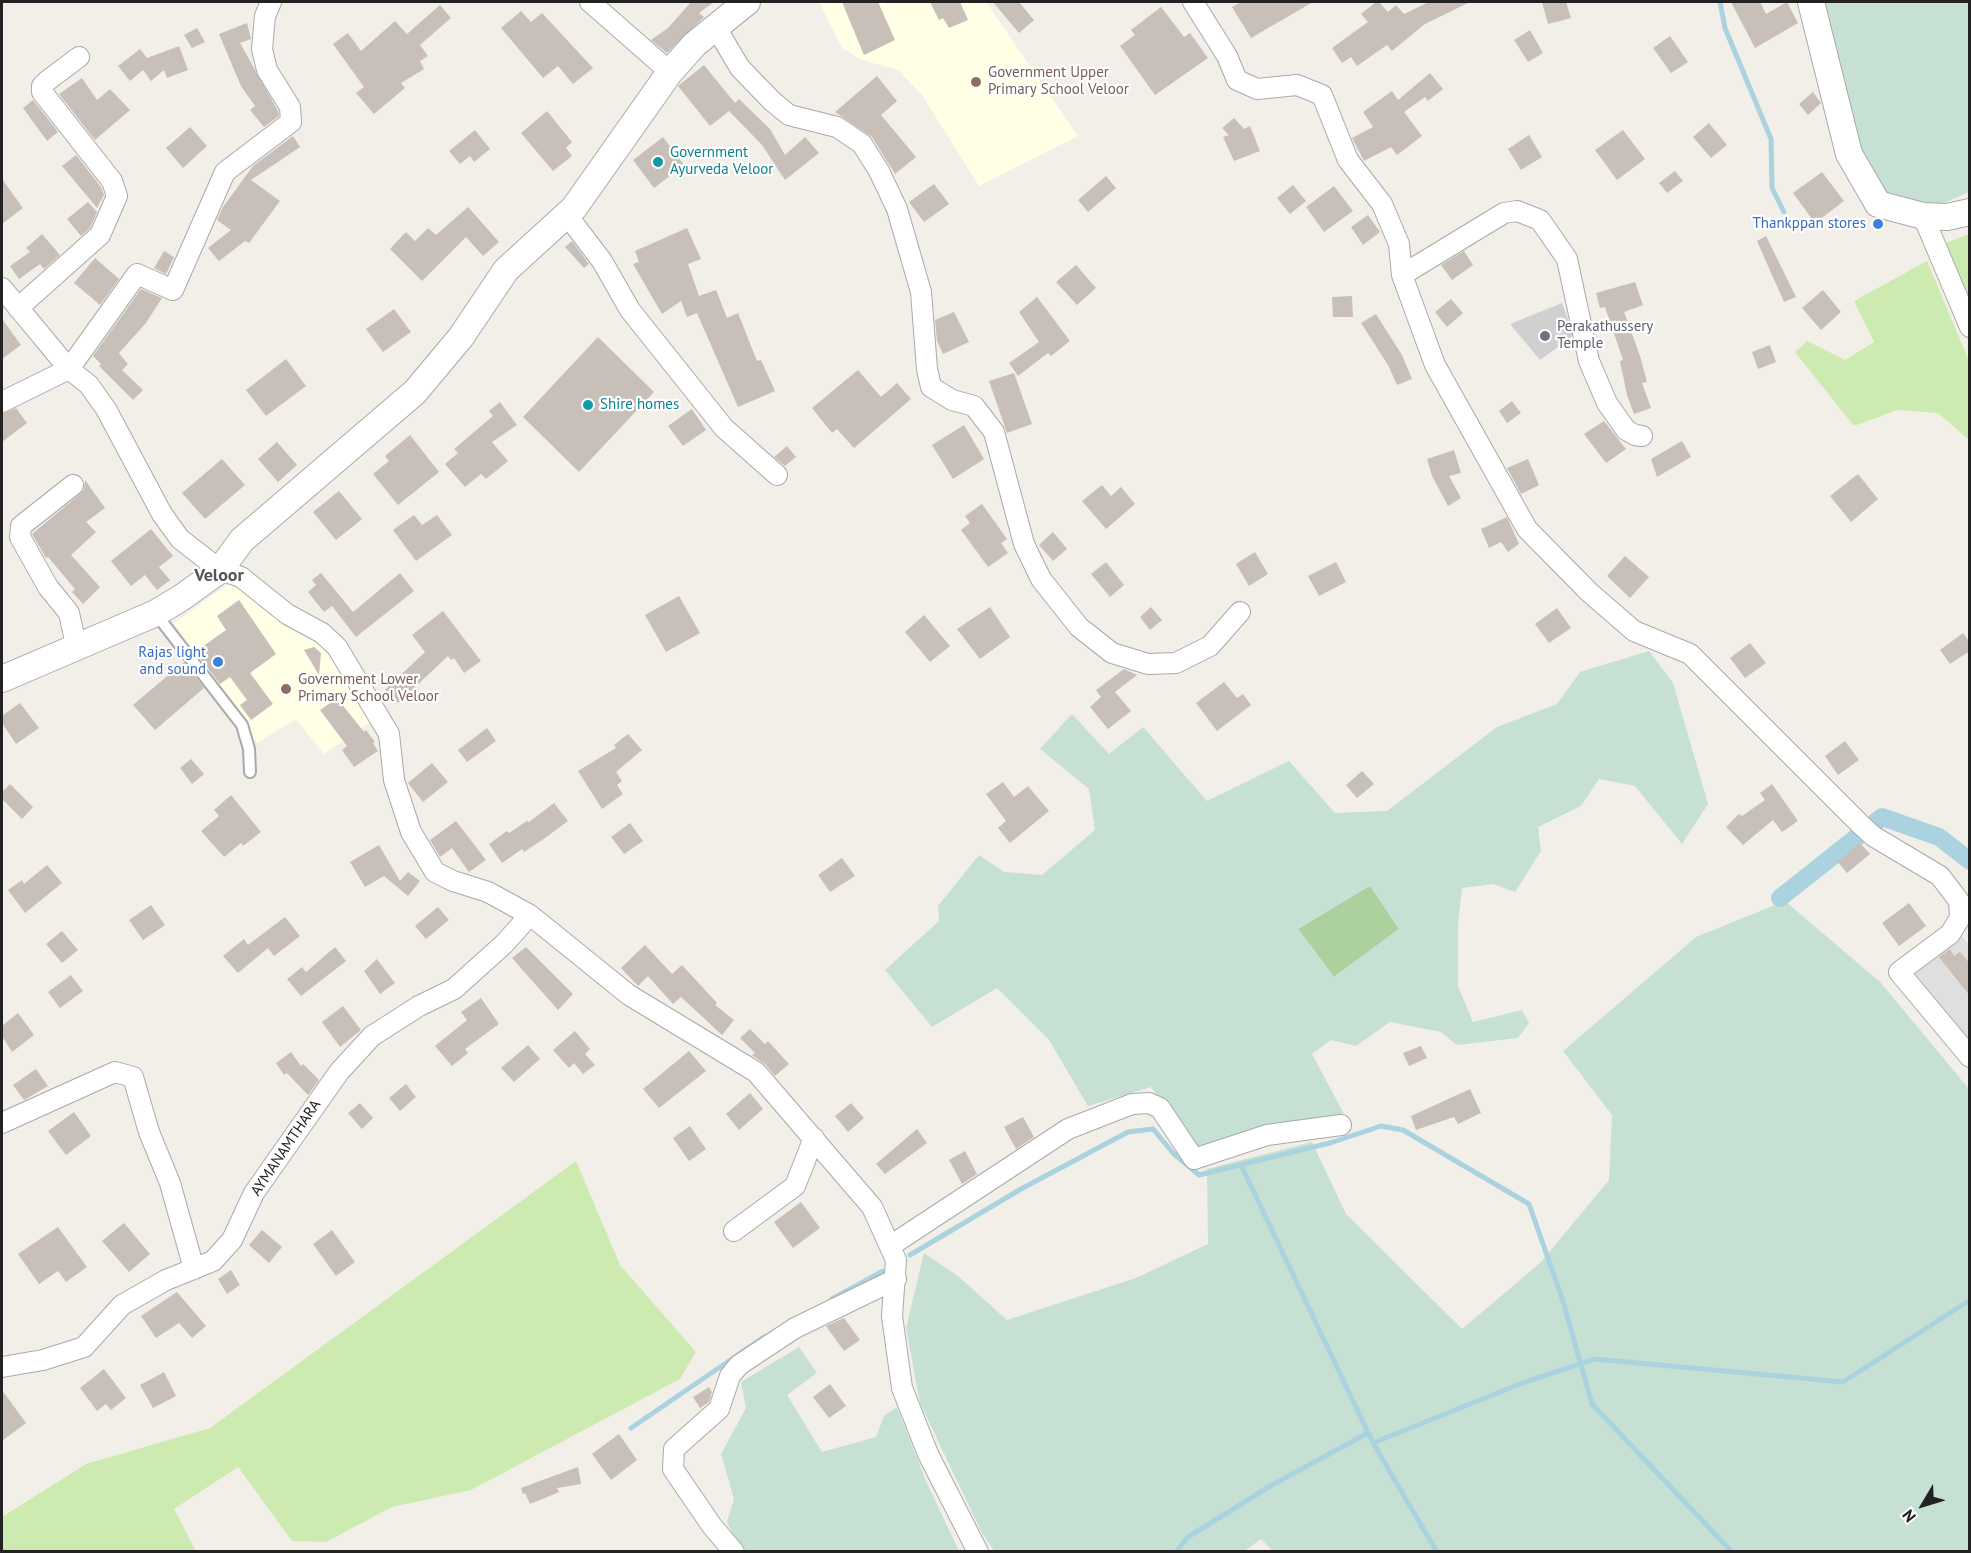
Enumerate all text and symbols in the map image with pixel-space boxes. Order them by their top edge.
place label: Government Upper Primary School Veloor [988,64,1129,99]
marker: Government Upper Primary School Veloor [969,75,983,89]
place label: Government Ayurveda Veloor [670,144,773,179]
marker: Government Ayurveda Veloor [651,155,665,169]
place label: Thankppan stores [1752,215,1866,233]
marker: Thankppan stores [1871,217,1885,231]
place label: Perakathussery Temple [1557,318,1653,353]
marker: Perakathussery Temple [1538,329,1552,343]
place label: Shire homes [600,396,679,414]
marker: Shire homes [581,398,595,412]
district label: Veloor [194,565,244,587]
place label: Rajas light and sound [138,644,206,679]
marker: Rajas light and sound [211,655,225,669]
place label: Government Lower Primary School Veloor [298,671,439,706]
marker: Government Lower Primary School Veloor [279,682,293,696]
street label: AYMANAMTHARA [247,1097,325,1199]
north arrow [1893,1475,1953,1535]
text: N [1898,1506,1920,1526]

